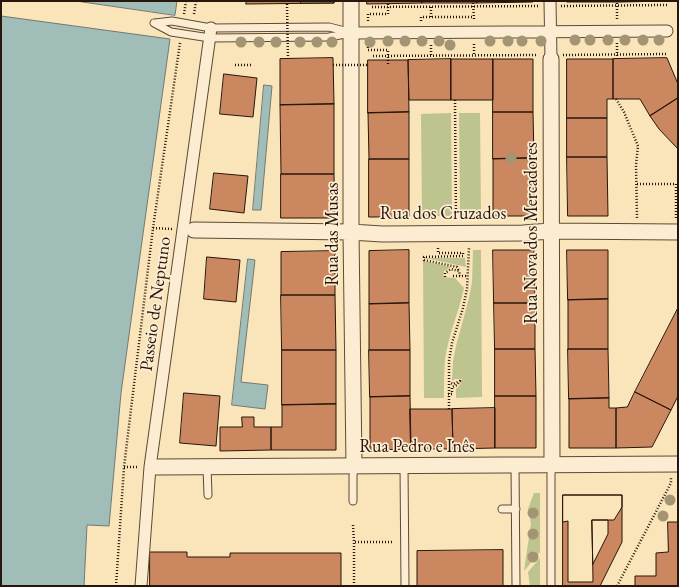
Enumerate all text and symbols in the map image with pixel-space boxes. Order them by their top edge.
street label: Rua Nova dos Mercadores [521,142,543,324]
street label: Rua das Musas [322,182,344,286]
street label: Rua dos Cruzados [380,203,506,225]
street label: Passeio de Neptuno [136,235,176,373]
street label: Rua Pedro e Inês [359,436,475,458]

